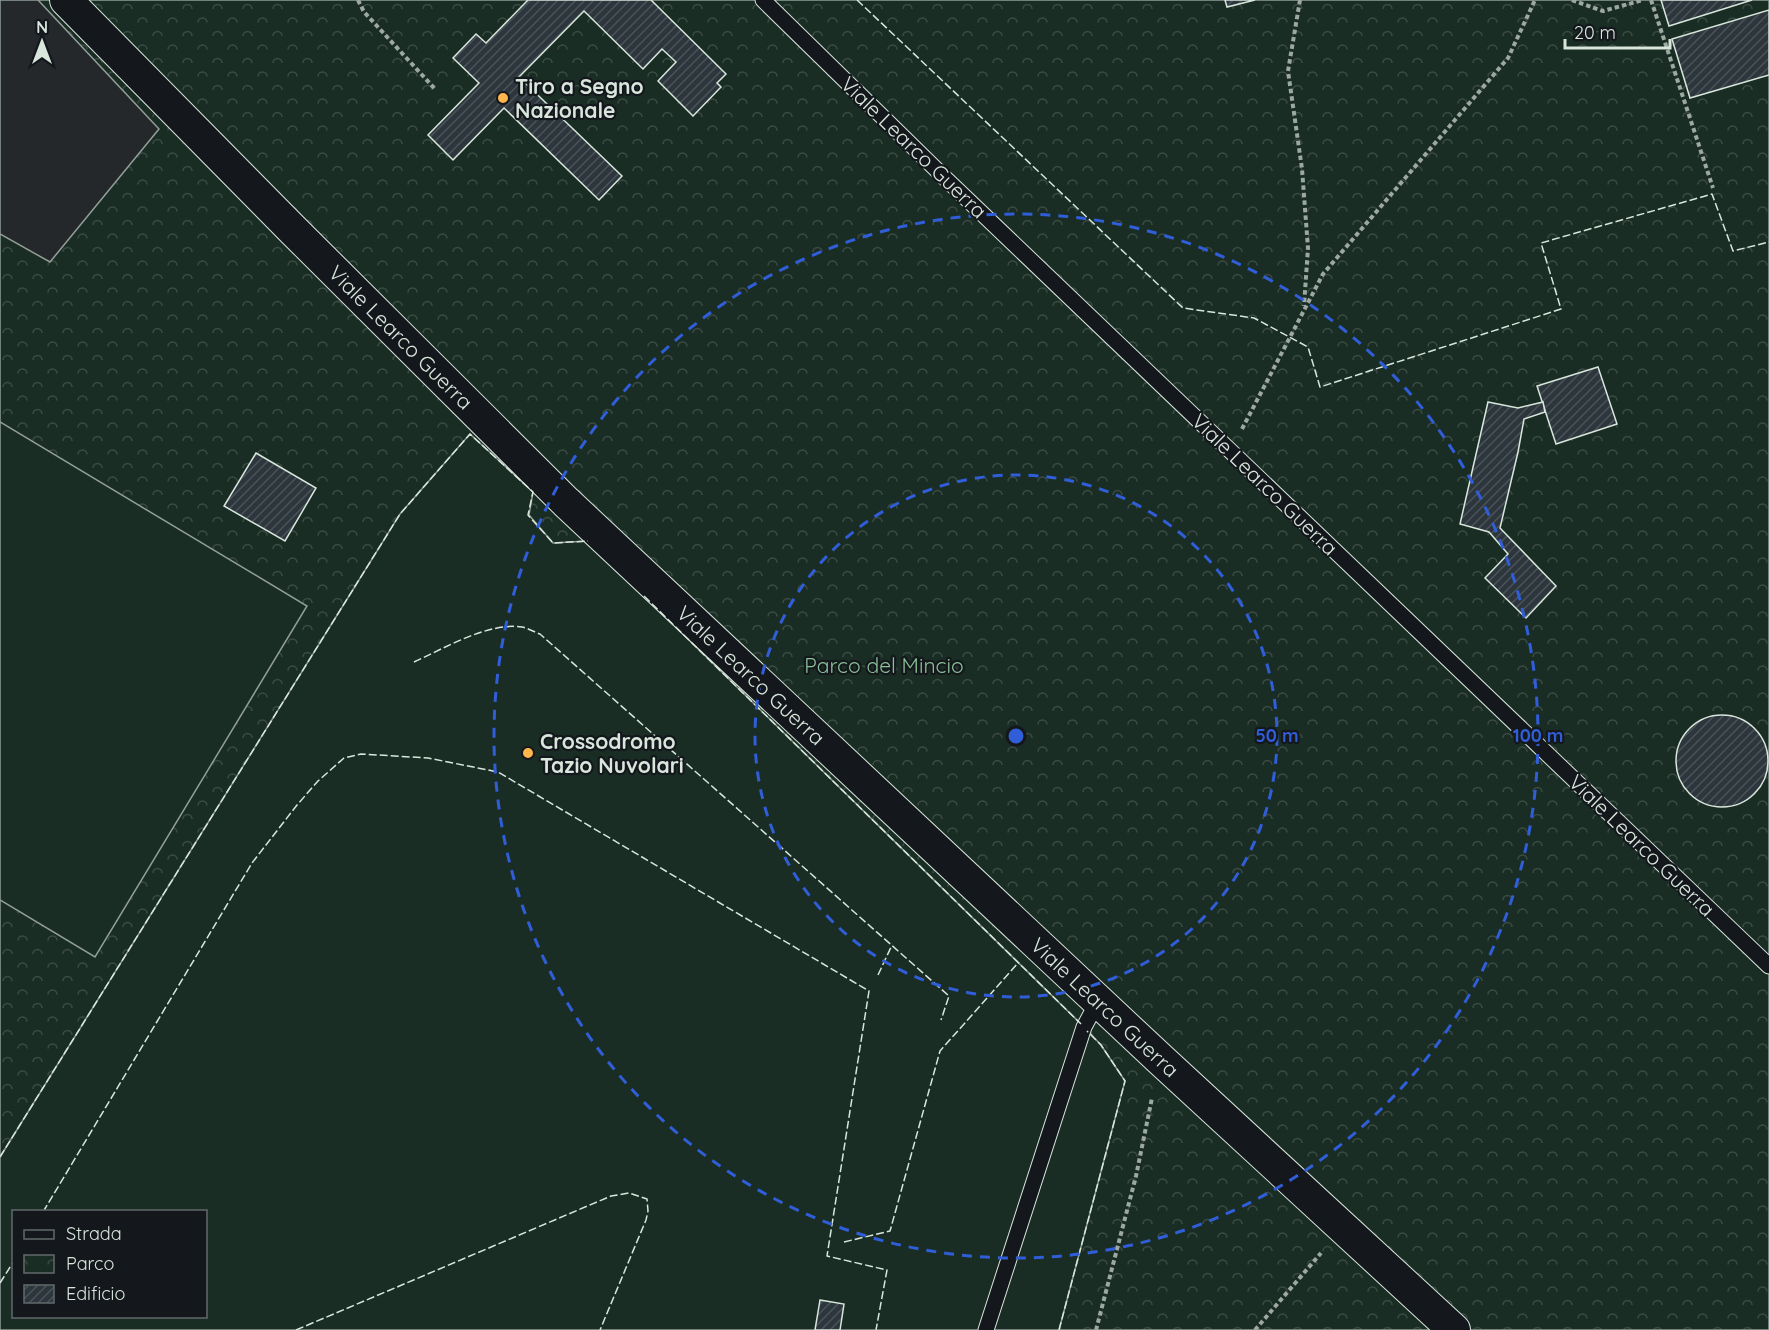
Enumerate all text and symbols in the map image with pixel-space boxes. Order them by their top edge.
north arrow [12,12,72,72]
scale bar [1565,12,1670,50]
text: N [36,17,48,37]
text: 20 m [1574,21,1616,44]
street label: Viale Learco Guerra [835,71,993,223]
place label: Tiro a Segno Nazionale [515,73,644,123]
marker: Tiro a Segno Nazionale [496,91,510,105]
street label: Viale Learco Guerra [323,259,479,415]
street label: Viale Learco Guerra [1186,408,1344,560]
street label: Viale Learco Guerra [671,600,831,750]
park label: Parco del Mincio [804,652,964,678]
text: 50 m [1255,724,1299,747]
text: 100 m [1513,724,1563,747]
centre of rings [1006,726,1026,746]
place label: Crossodromo Tazio Nuvolari [540,728,684,778]
marker: Crossodromo Tazio Nuvolari [521,746,535,760]
street label: Viale Learco Guerra [1563,769,1721,921]
street label: Viale Learco Guerra [1025,932,1185,1082]
legend [12,1210,207,1318]
text: Strada [66,1222,122,1245]
text: Parco [66,1252,114,1275]
text: Edificio [66,1282,125,1305]

